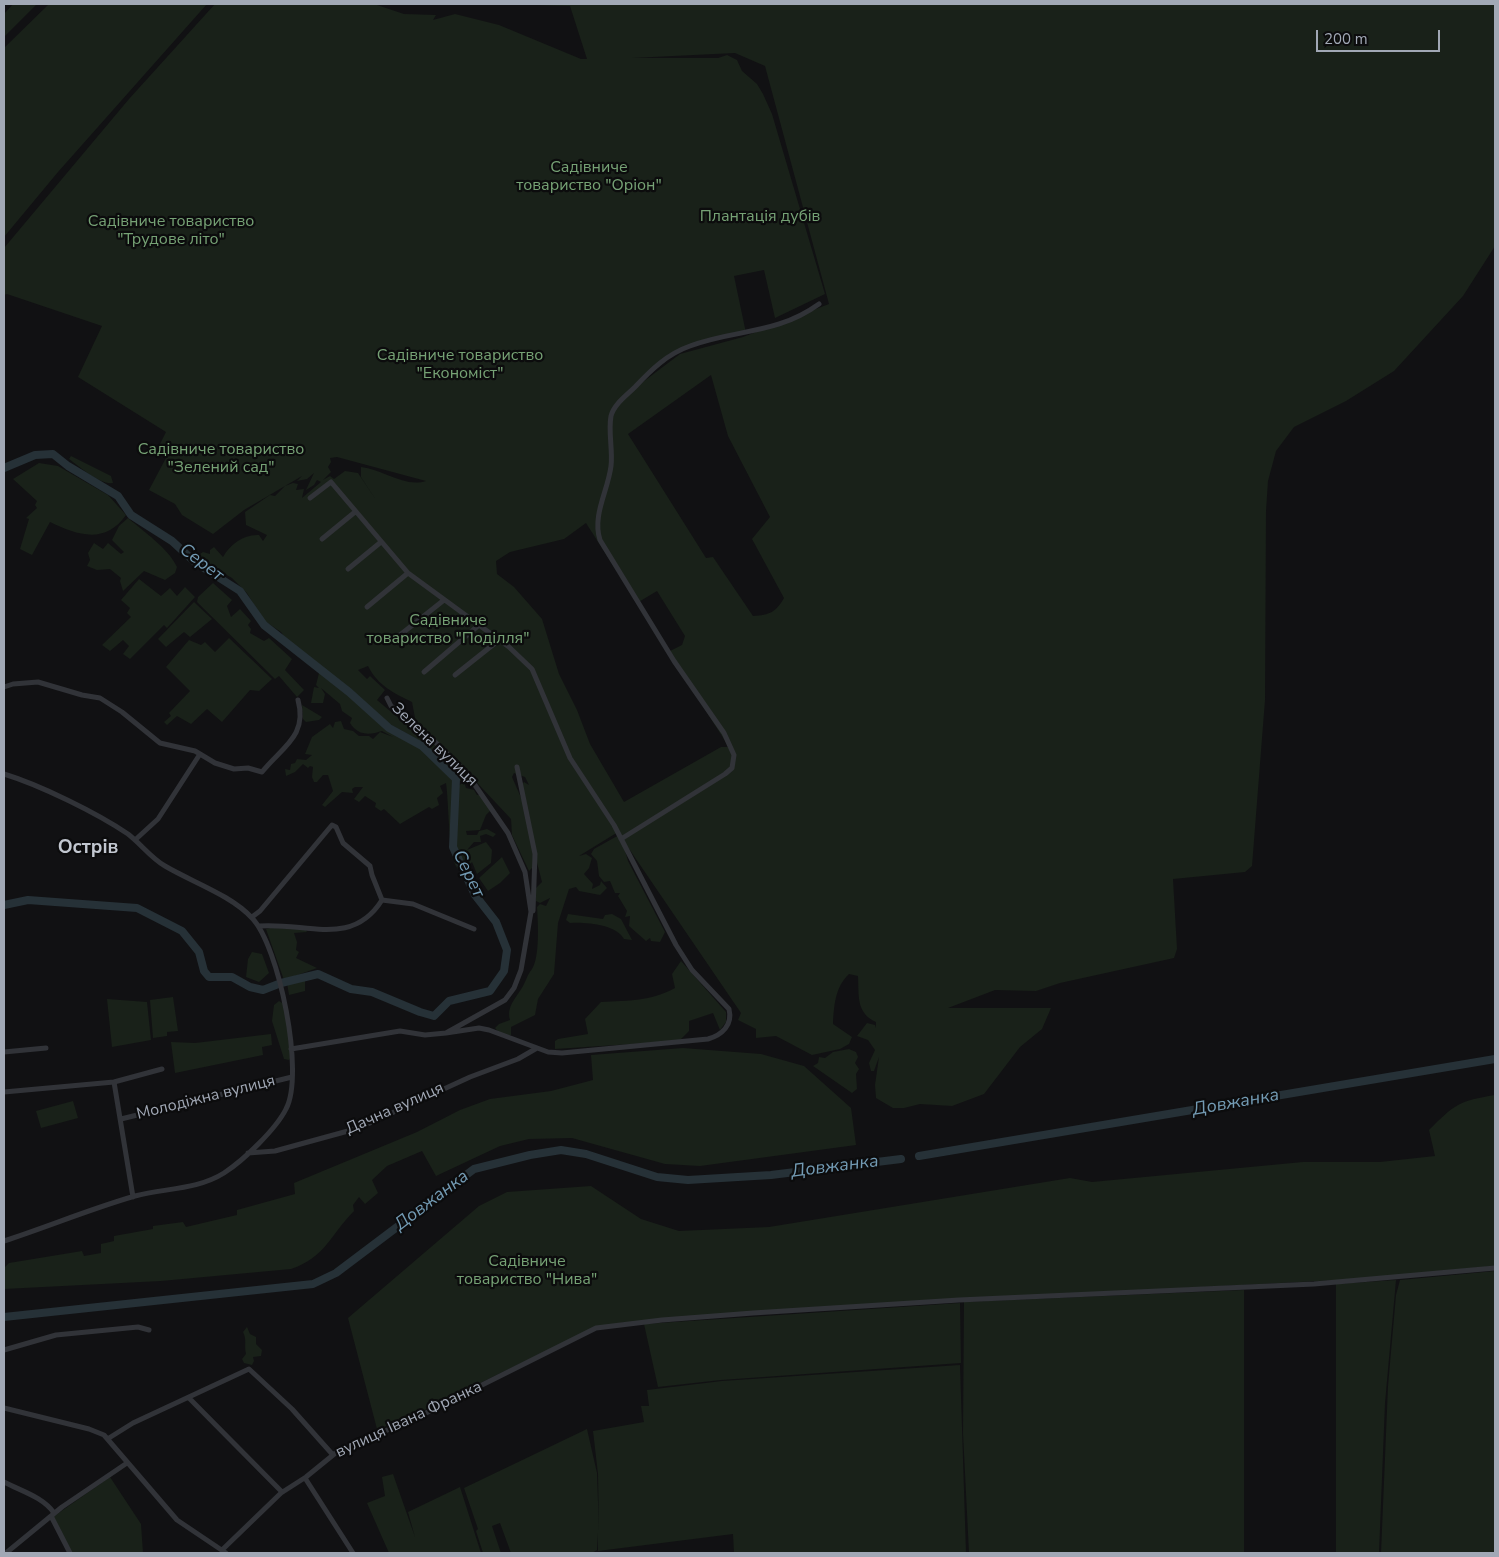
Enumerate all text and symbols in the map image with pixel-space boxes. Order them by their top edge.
scale bar [1319,20,1443,52]
text: 200 m [1324,29,1368,49]
park label: Садівниче товариство "Оріон" [516,158,662,196]
park label: Плантація дубів [700,207,820,227]
park label: Садівниче товариство "Трудове літо" [88,212,254,250]
park label: Садівниче товариство "Економіст" [377,346,543,384]
park label: Садівниче товариство "Зелений сад" [138,440,304,478]
water label: Серет [174,539,228,587]
park label: Садівниче товариство "Поділля" [367,611,529,649]
street label: Зелена вулиця [387,699,481,791]
district label: Острів [58,837,118,859]
water label: Серет [447,847,489,901]
street label: Молодіжна вулиця [135,1071,277,1125]
street label: Дачна вулиця [343,1079,447,1139]
water label: Довжанка [1191,1085,1281,1121]
water label: Довжанка [790,1151,880,1183]
water label: Довжанка [391,1166,473,1236]
park label: Садівниче товариство "Нива" [457,1252,597,1290]
street label: вулиця Івана Франка [333,1378,485,1462]

